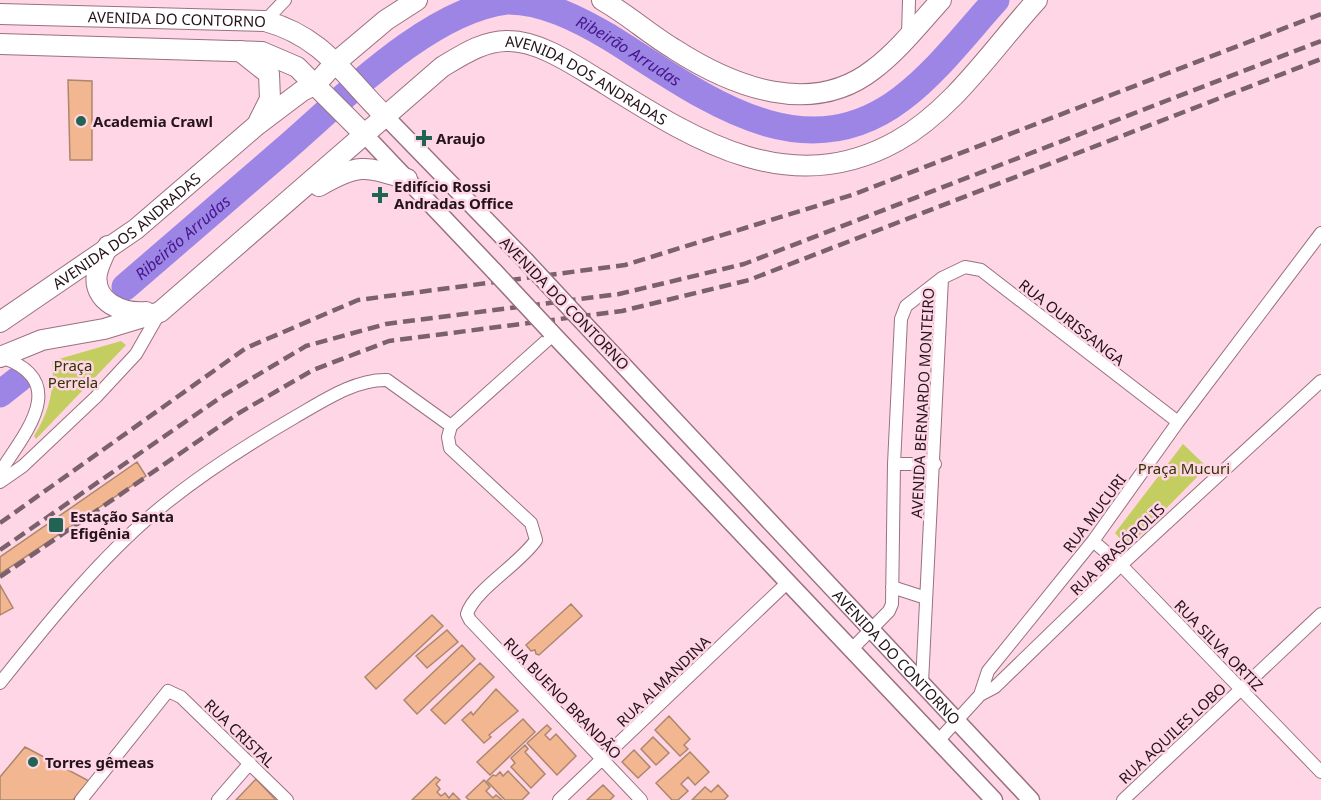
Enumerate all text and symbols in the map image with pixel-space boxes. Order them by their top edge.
street label: AVENIDA DO CONTORNO [88,6,266,31]
water label: Ribeirão Arrudas [573,10,685,91]
street label: AVENIDA DOS ANDRADAS [505,31,671,129]
place label: Academia Crawl [93,111,213,131]
marker: Academia Crawl [74,114,88,128]
place label: Araujo [436,128,485,148]
marker: Araujo [417,131,431,145]
street label: AVENIDA DOS ANDRADAS [48,168,205,293]
place label: Edifício Rossi Andradas Office [394,176,514,213]
marker: Edifício Rossi Andradas Office [371,186,389,204]
water label: Ribeirão Arrudas [130,190,235,285]
street label: AVENIDA DO CONTORNO [496,232,634,374]
street label: RUA OURISSANGA [1015,275,1129,370]
street label: AVENIDA BERNARDO MONTEIRO [906,287,938,519]
park label: Praça Perrela [48,355,98,392]
park label: Praça Mucuri [1138,458,1230,478]
street label: RUA MUCURI [1058,470,1130,556]
street label: RUA BRASÓPOLIS [1065,499,1169,599]
place label: Estação Santa Efigênia [70,506,174,543]
marker: Estação Santa Efigênia [47,516,65,534]
street label: AVENIDA DO CONTORNO [829,585,965,729]
street label: RUA SILVA ORTIZ [1170,595,1268,695]
street label: RUA ALMANDINA [612,631,714,731]
street label: RUA BUENO BRANDÃO [500,633,626,763]
street label: RUA AQUILES LOBO [1114,678,1230,788]
street label: RUA CRISTAL [201,694,280,772]
place label: Torres gêmeas [45,752,154,772]
marker: Torres gêmeas [26,755,40,769]

